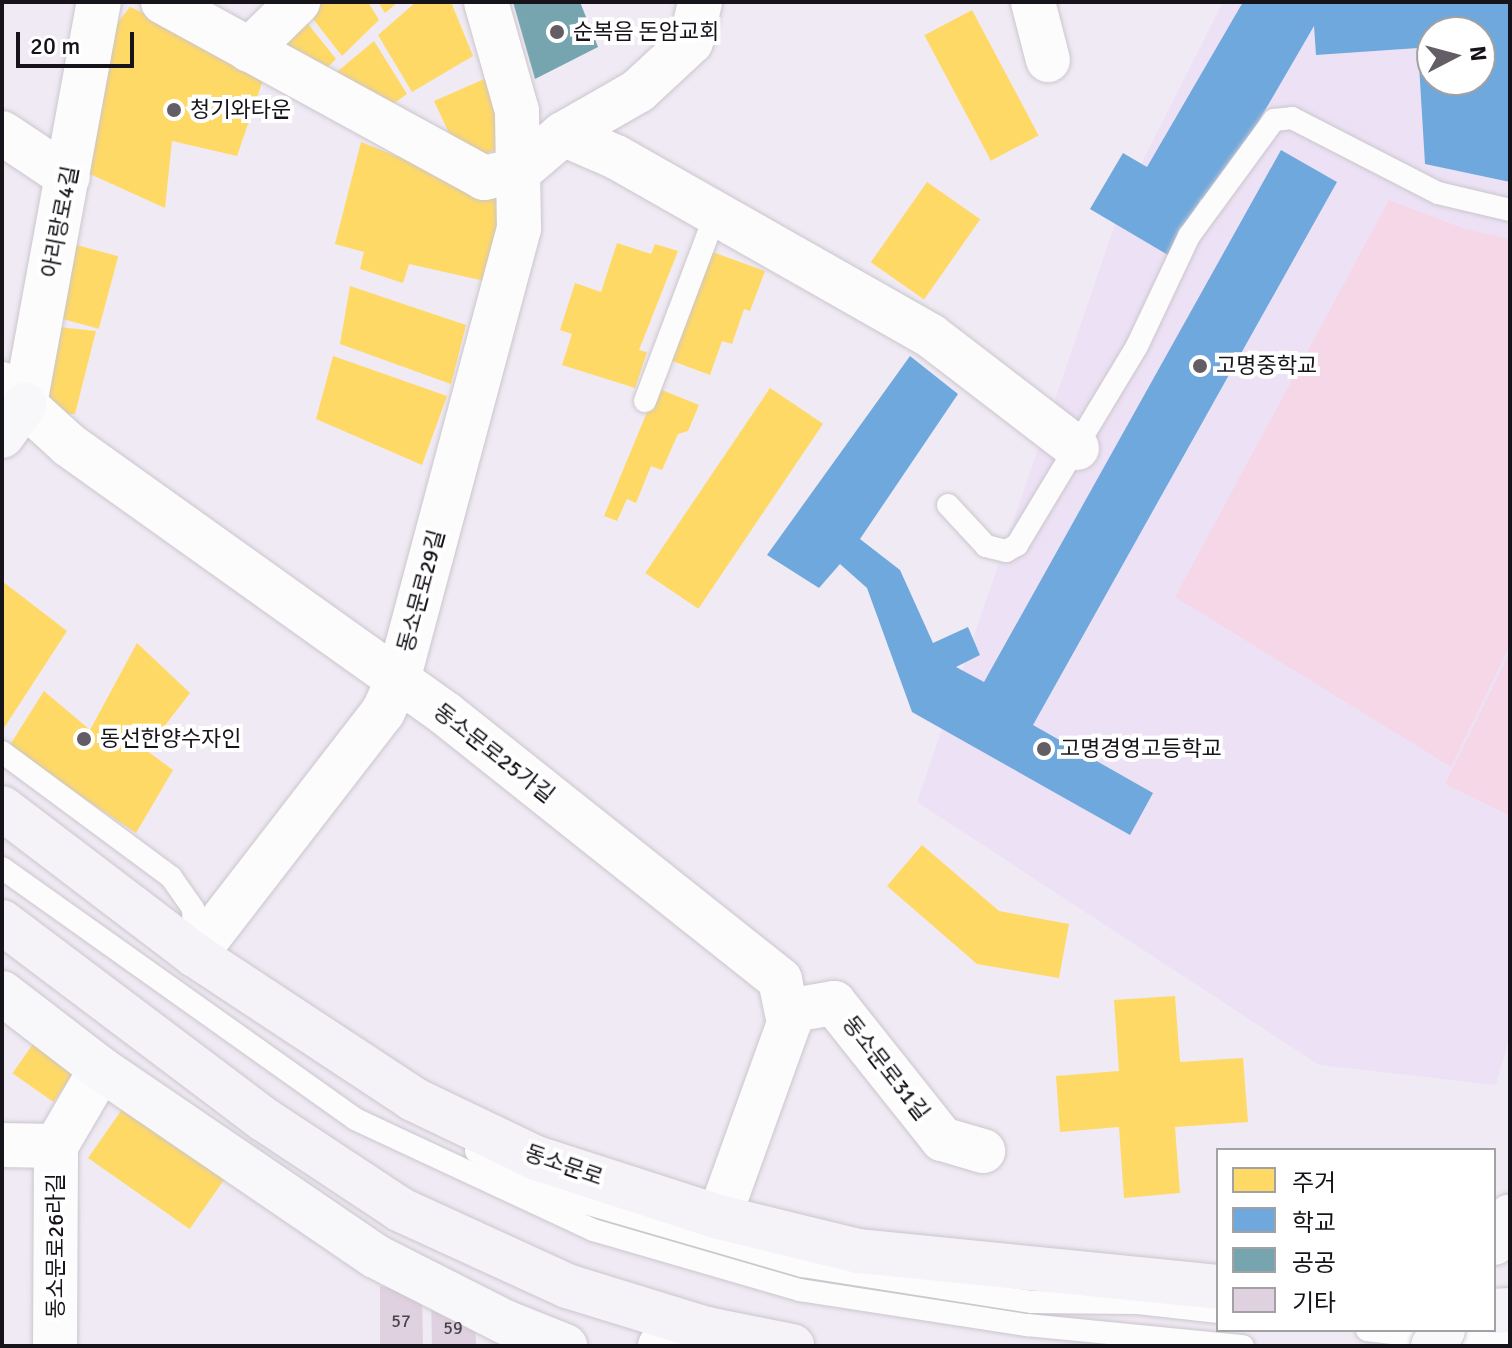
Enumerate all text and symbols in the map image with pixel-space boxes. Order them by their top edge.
scale bar [20,16,138,66]
north arrow [1416,16,1496,96]
place label: 순복음 돈암교회 [573,19,720,45]
marker: 순복음 돈암교회 [548,23,566,41]
text: 20 m [30,31,80,61]
text: N [1464,45,1493,63]
place label: 청기와타운 [190,97,291,123]
marker: 청기와타운 [165,101,183,119]
street label: 아리랑로4길 [36,164,84,280]
place label: 고명중학교 [1216,353,1317,379]
marker: 고명중학교 [1191,357,1209,375]
street label: 동소문로29길 [392,527,450,655]
street label: 동소문로25가길 [429,698,559,808]
place label: 동선한양수자인 [100,726,242,752]
marker: 동선한양수자인 [75,730,93,748]
place label: 고명경영고등학교 [1060,736,1222,762]
marker: 고명경영고등학교 [1035,740,1053,758]
street label: 동소문로31길 [837,1011,935,1125]
street label: 동소문로 [521,1139,607,1191]
legend [1216,1148,1496,1332]
text: 주거 [1292,1168,1336,1198]
street label: 동소문로26라길 [43,1173,69,1319]
text: 학교 [1292,1208,1336,1238]
text: 공공 [1292,1248,1336,1278]
text: 기타 [1292,1288,1336,1318]
house number: 57 [391,1310,411,1332]
house number: 59 [443,1317,463,1339]

